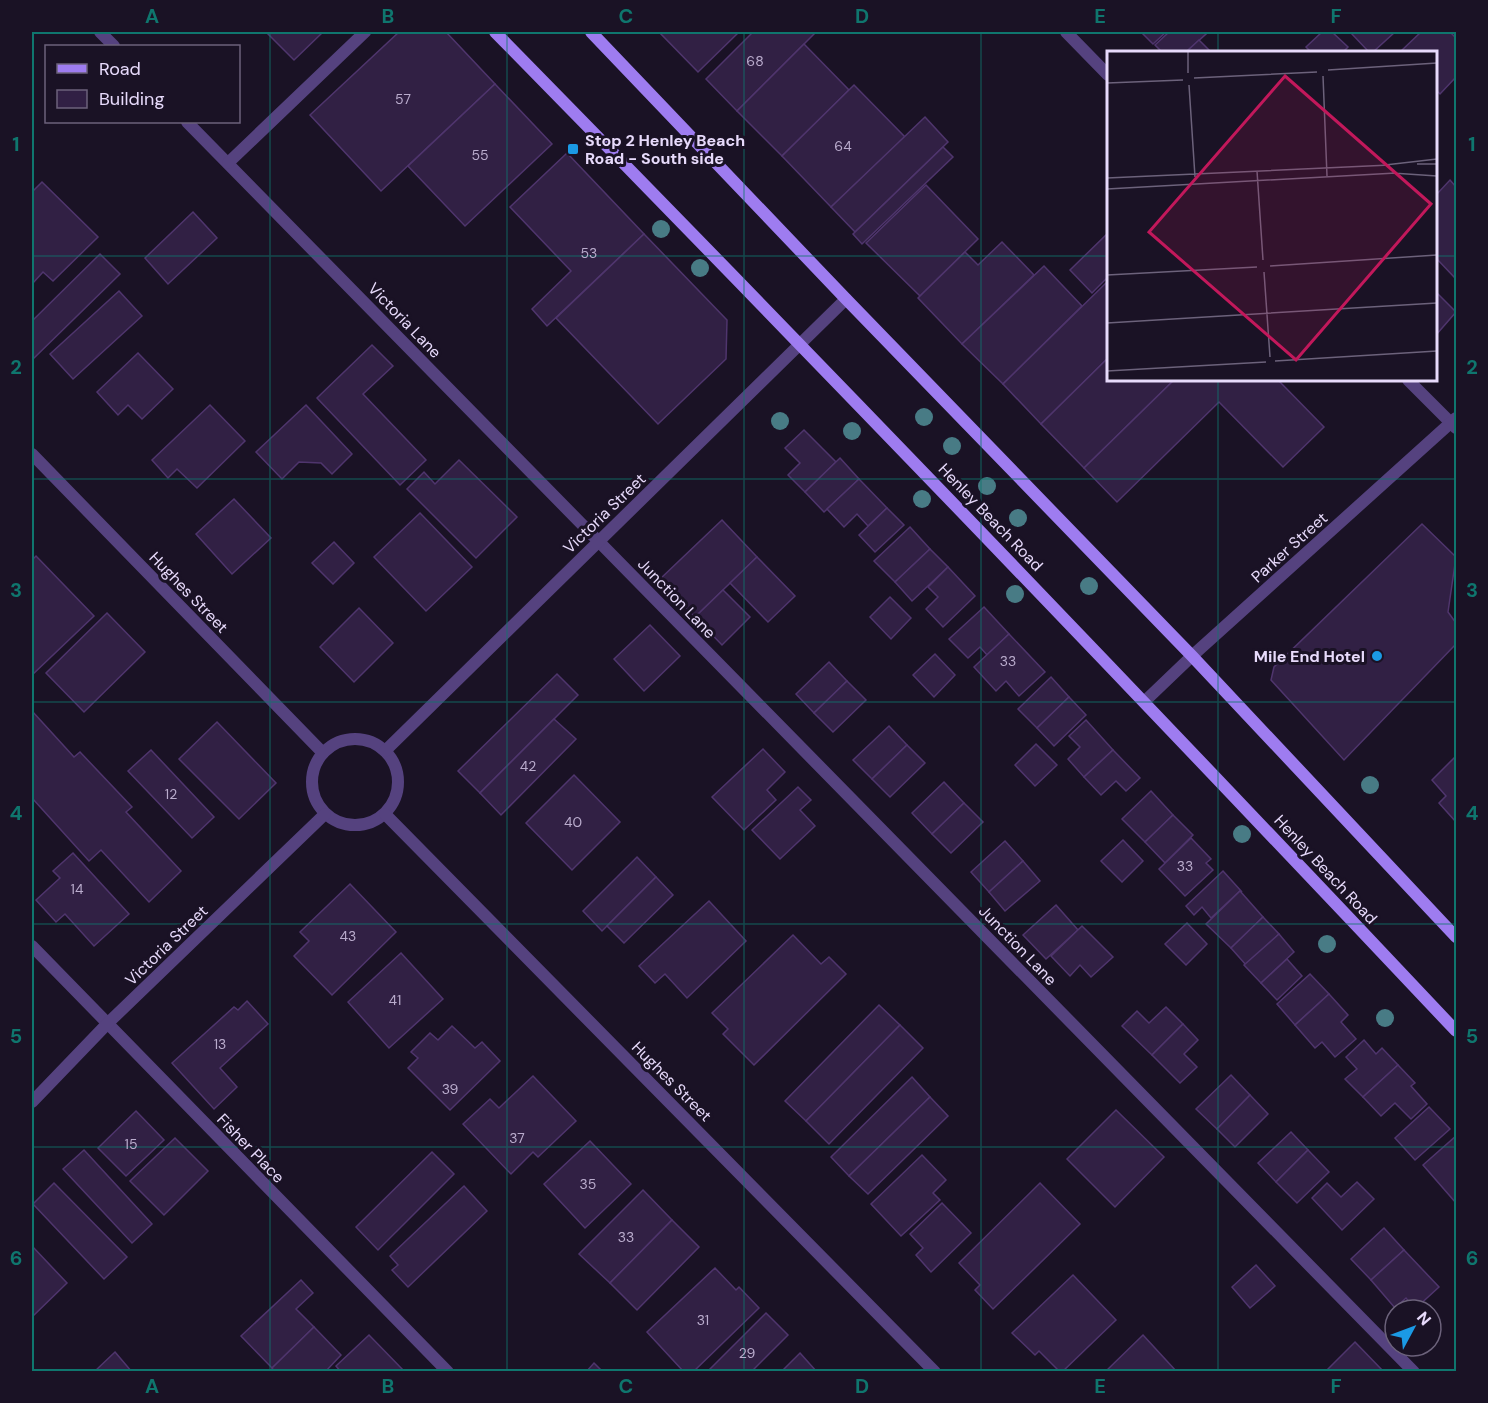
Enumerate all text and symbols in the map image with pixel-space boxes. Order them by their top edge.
text: A [145,3,159,29]
text: B [382,3,394,29]
text: C [619,3,633,29]
text: D [855,3,869,29]
text: E [1094,3,1106,29]
text: F [1330,3,1342,29]
legend [45,45,240,123]
inset map [1107,51,1437,381]
house number: 68 [746,52,764,70]
text: Road [99,57,141,81]
text: Building [99,87,164,111]
house number: 57 [395,90,411,108]
place label: Stop 2 Henley Beach Road - South side [585,130,745,169]
text: 1 [12,131,20,157]
text: 1 [1468,131,1476,157]
house number: 64 [834,137,852,155]
marker: Stop 2 Henley Beach Road - South side [566,142,580,156]
house number: 55 [471,146,489,164]
house number: 53 [581,244,597,262]
street label: Victoria Lane [363,278,446,363]
text: 2 [10,354,22,380]
text: 2 [1466,354,1478,380]
street label: Henley Beach Road [934,459,1047,576]
street label: Victoria Street [559,469,650,558]
street label: Parker Street [1247,508,1332,587]
street label: Hughes Street [145,547,233,637]
street label: Junction Lane [633,554,720,643]
text: 3 [10,577,22,603]
text: 3 [1466,577,1478,603]
place label: Mile End Hotel [1254,646,1365,667]
marker: Mile End Hotel [1370,649,1384,663]
house number: 33 [1000,652,1016,670]
house number: 42 [520,757,536,775]
house number: 12 [165,785,177,803]
text: 4 [10,800,23,826]
text: 4 [1466,800,1479,826]
street label: Henley Beach Road [1270,810,1382,928]
house number: 40 [564,813,582,831]
house number: 33 [1177,857,1193,875]
house number: 14 [71,880,84,898]
street label: Victoria Street [121,901,212,990]
street label: Junction Lane [974,901,1061,990]
house number: 43 [340,927,356,945]
house number: 41 [389,991,401,1009]
text: 5 [10,1023,22,1049]
text: 5 [1466,1023,1478,1049]
house number: 13 [214,1035,226,1053]
street label: Hughes Street [627,1037,716,1126]
house number: 39 [442,1080,459,1098]
street label: Fisher Place [212,1109,289,1188]
house number: 37 [509,1129,525,1147]
house number: 15 [125,1135,137,1153]
house number: 35 [580,1175,596,1193]
house number: 33 [618,1228,634,1246]
text: 6 [10,1245,22,1271]
text: 6 [1466,1245,1478,1271]
north arrow [1383,1298,1443,1358]
text: N [1412,1307,1436,1330]
house number: 31 [697,1311,709,1329]
house number: 29 [739,1344,756,1362]
text: A [145,1373,159,1399]
text: B [382,1373,394,1399]
text: C [619,1373,633,1399]
text: D [855,1373,869,1399]
text: E [1094,1373,1106,1399]
text: F [1330,1373,1342,1399]

